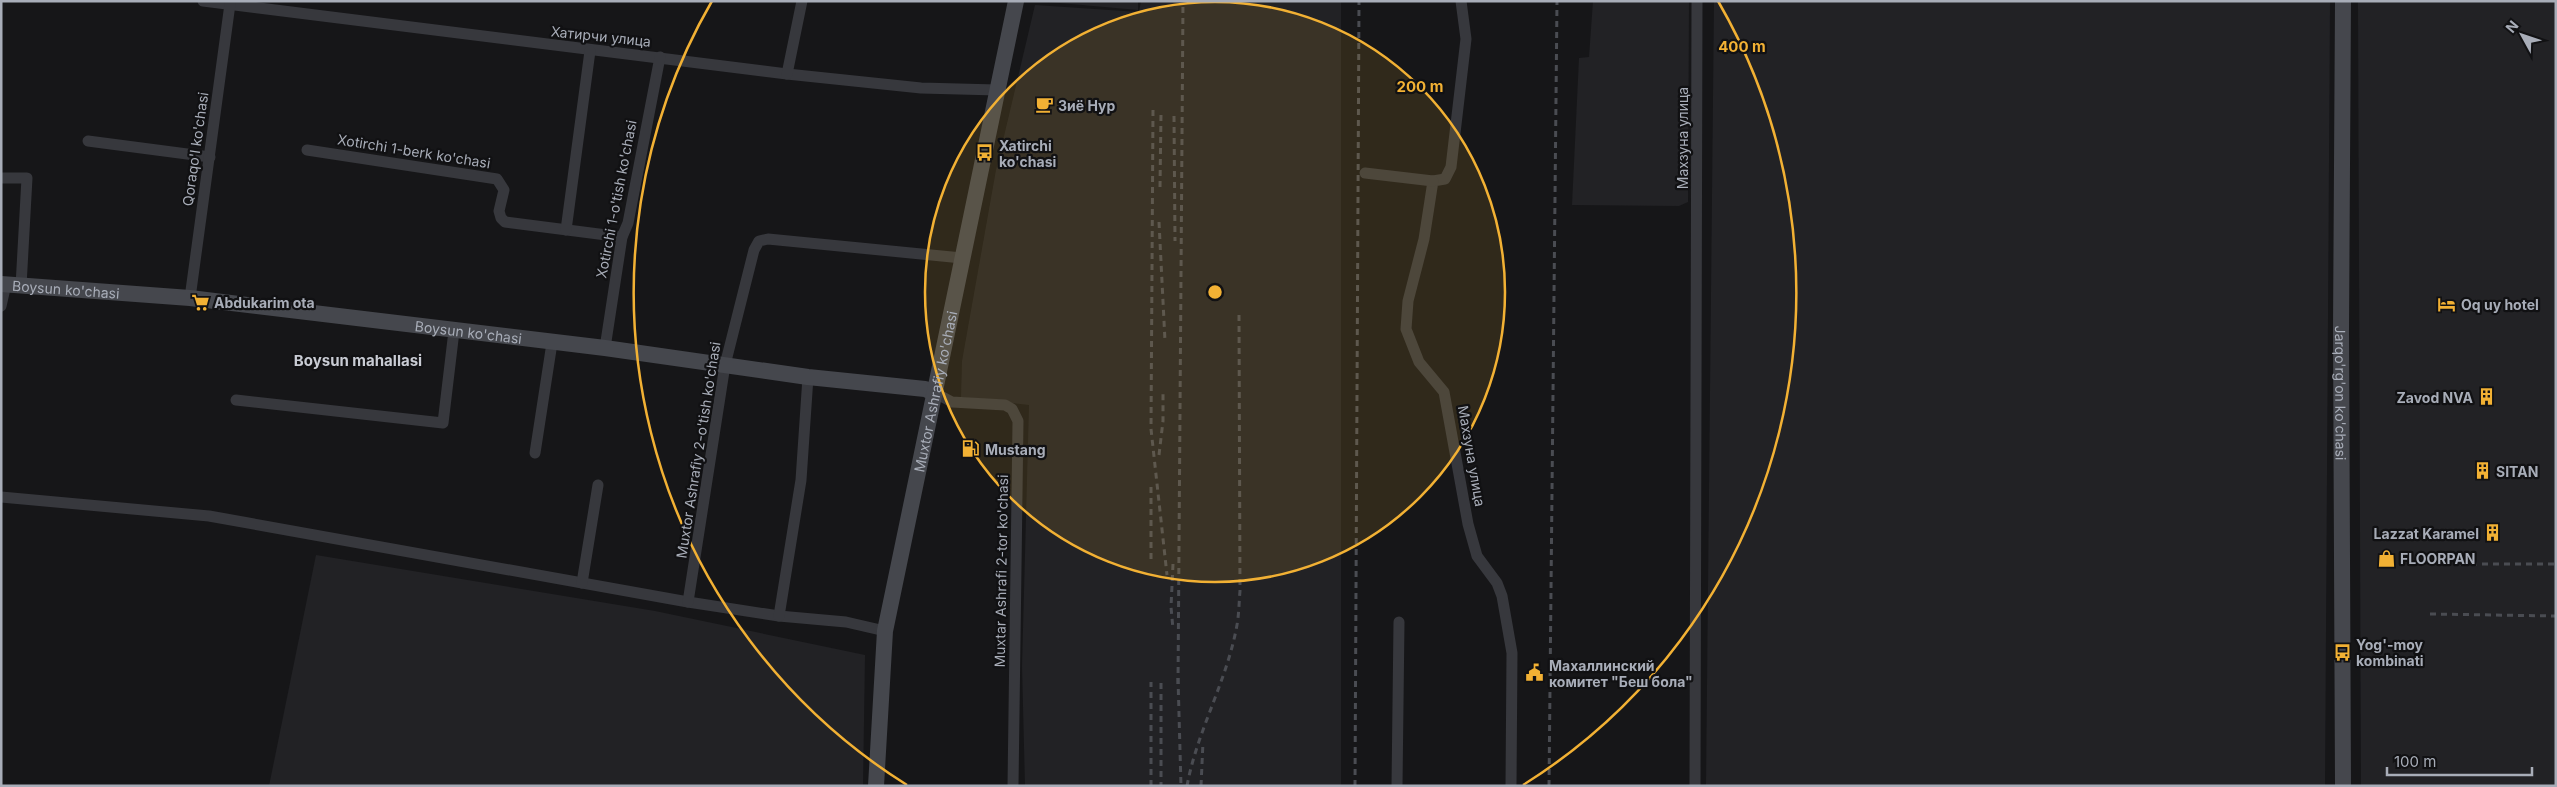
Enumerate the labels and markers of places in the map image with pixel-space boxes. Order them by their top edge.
cafe icon: Зиё Нур [1034,95,1054,115]
place label: Зиё Нур [1058,97,1115,114]
place label: Xatirchi ko'chasi [999,137,1056,170]
bus stop icon: Xatirchi ko'chasi [975,143,995,163]
centre of rings [1206,283,1224,301]
supermarket icon: Abdukarim ota [190,292,210,312]
place label: Abdukarim ota [214,294,315,311]
hotel icon: Oq uy hotel [2437,294,2457,314]
place label: Oq uy hotel [2461,296,2539,313]
building icon: Zavod NVA [2477,387,2497,407]
place label: Zavod NVA [2396,389,2474,406]
fuel station icon: Mustang [961,439,981,459]
place label: Mustang [985,441,1045,458]
building icon: SITAN [2472,461,2492,481]
place label: SITAN [2496,463,2538,480]
building icon: Lazzat Karamel [2483,523,2503,543]
place label: Lazzat Karamel [2374,525,2479,542]
shop icon: FLOORPAN [2376,548,2396,568]
place label: FLOORPAN [2400,550,2476,567]
place label: Yog'-moy kombinati [2356,636,2424,669]
bus stop icon: Yog'-moy kombinati [2332,642,2352,662]
place label: Махаллинский комитет "Беш бола" [1549,657,1693,690]
public building icon: Махаллинский комитет "Беш бола" [1525,663,1545,683]

